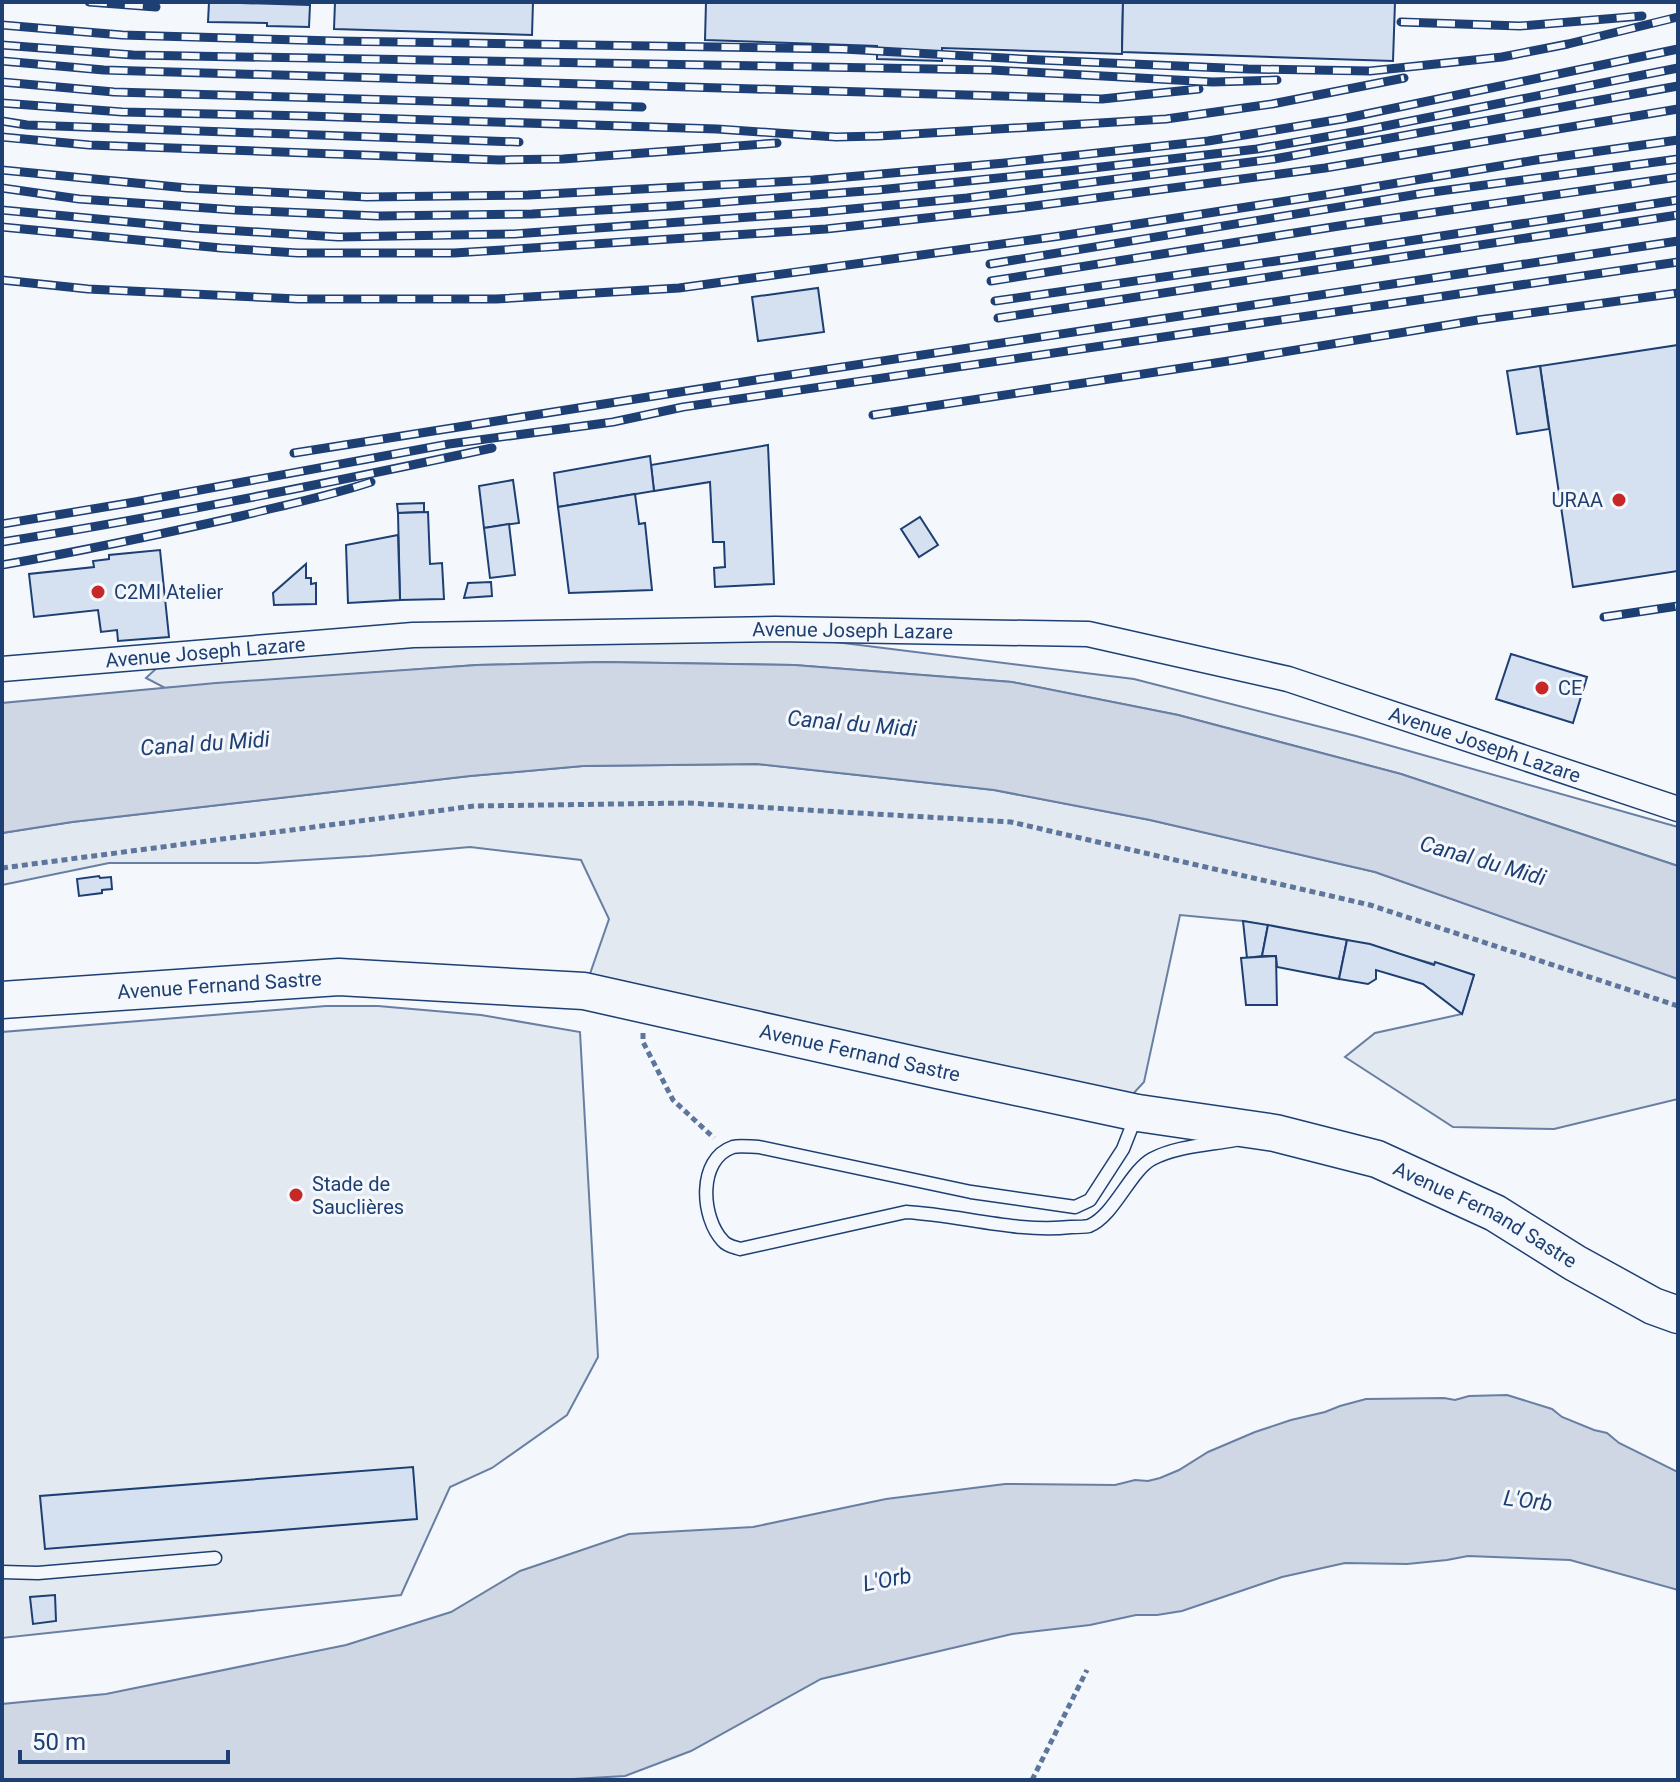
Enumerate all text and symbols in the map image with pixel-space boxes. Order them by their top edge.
place label: URAA [1552,488,1603,512]
marker: URAA [1610,491,1628,509]
place label: C2MI Atelier [114,580,223,604]
marker: C2MI Atelier [89,583,107,601]
street label: Avenue Joseph Lazare [752,617,953,644]
street label: Avenue Joseph Lazare [104,632,306,672]
place label: CE [1558,676,1582,700]
marker: CE [1533,679,1551,697]
street label: Avenue Joseph Lazare [1386,702,1584,788]
water label: Canal du Midi [786,705,918,742]
water label: Canal du Midi [139,726,271,760]
water label: Canal du Midi [1417,831,1549,891]
street label: Avenue Fernand Sastre [117,966,322,1004]
street label: Avenue Fernand Sastre [757,1019,962,1087]
street label: Avenue Fernand Sastre [1390,1156,1581,1273]
place label: Stade de Sauclières [312,1172,404,1219]
marker: Stade de Sauclières [287,1186,305,1204]
water label: L'Orb [1502,1485,1554,1516]
water label: L'Orb [861,1563,914,1596]
scale bar [20,1714,228,1764]
text: 50 m [32,1728,86,1756]

